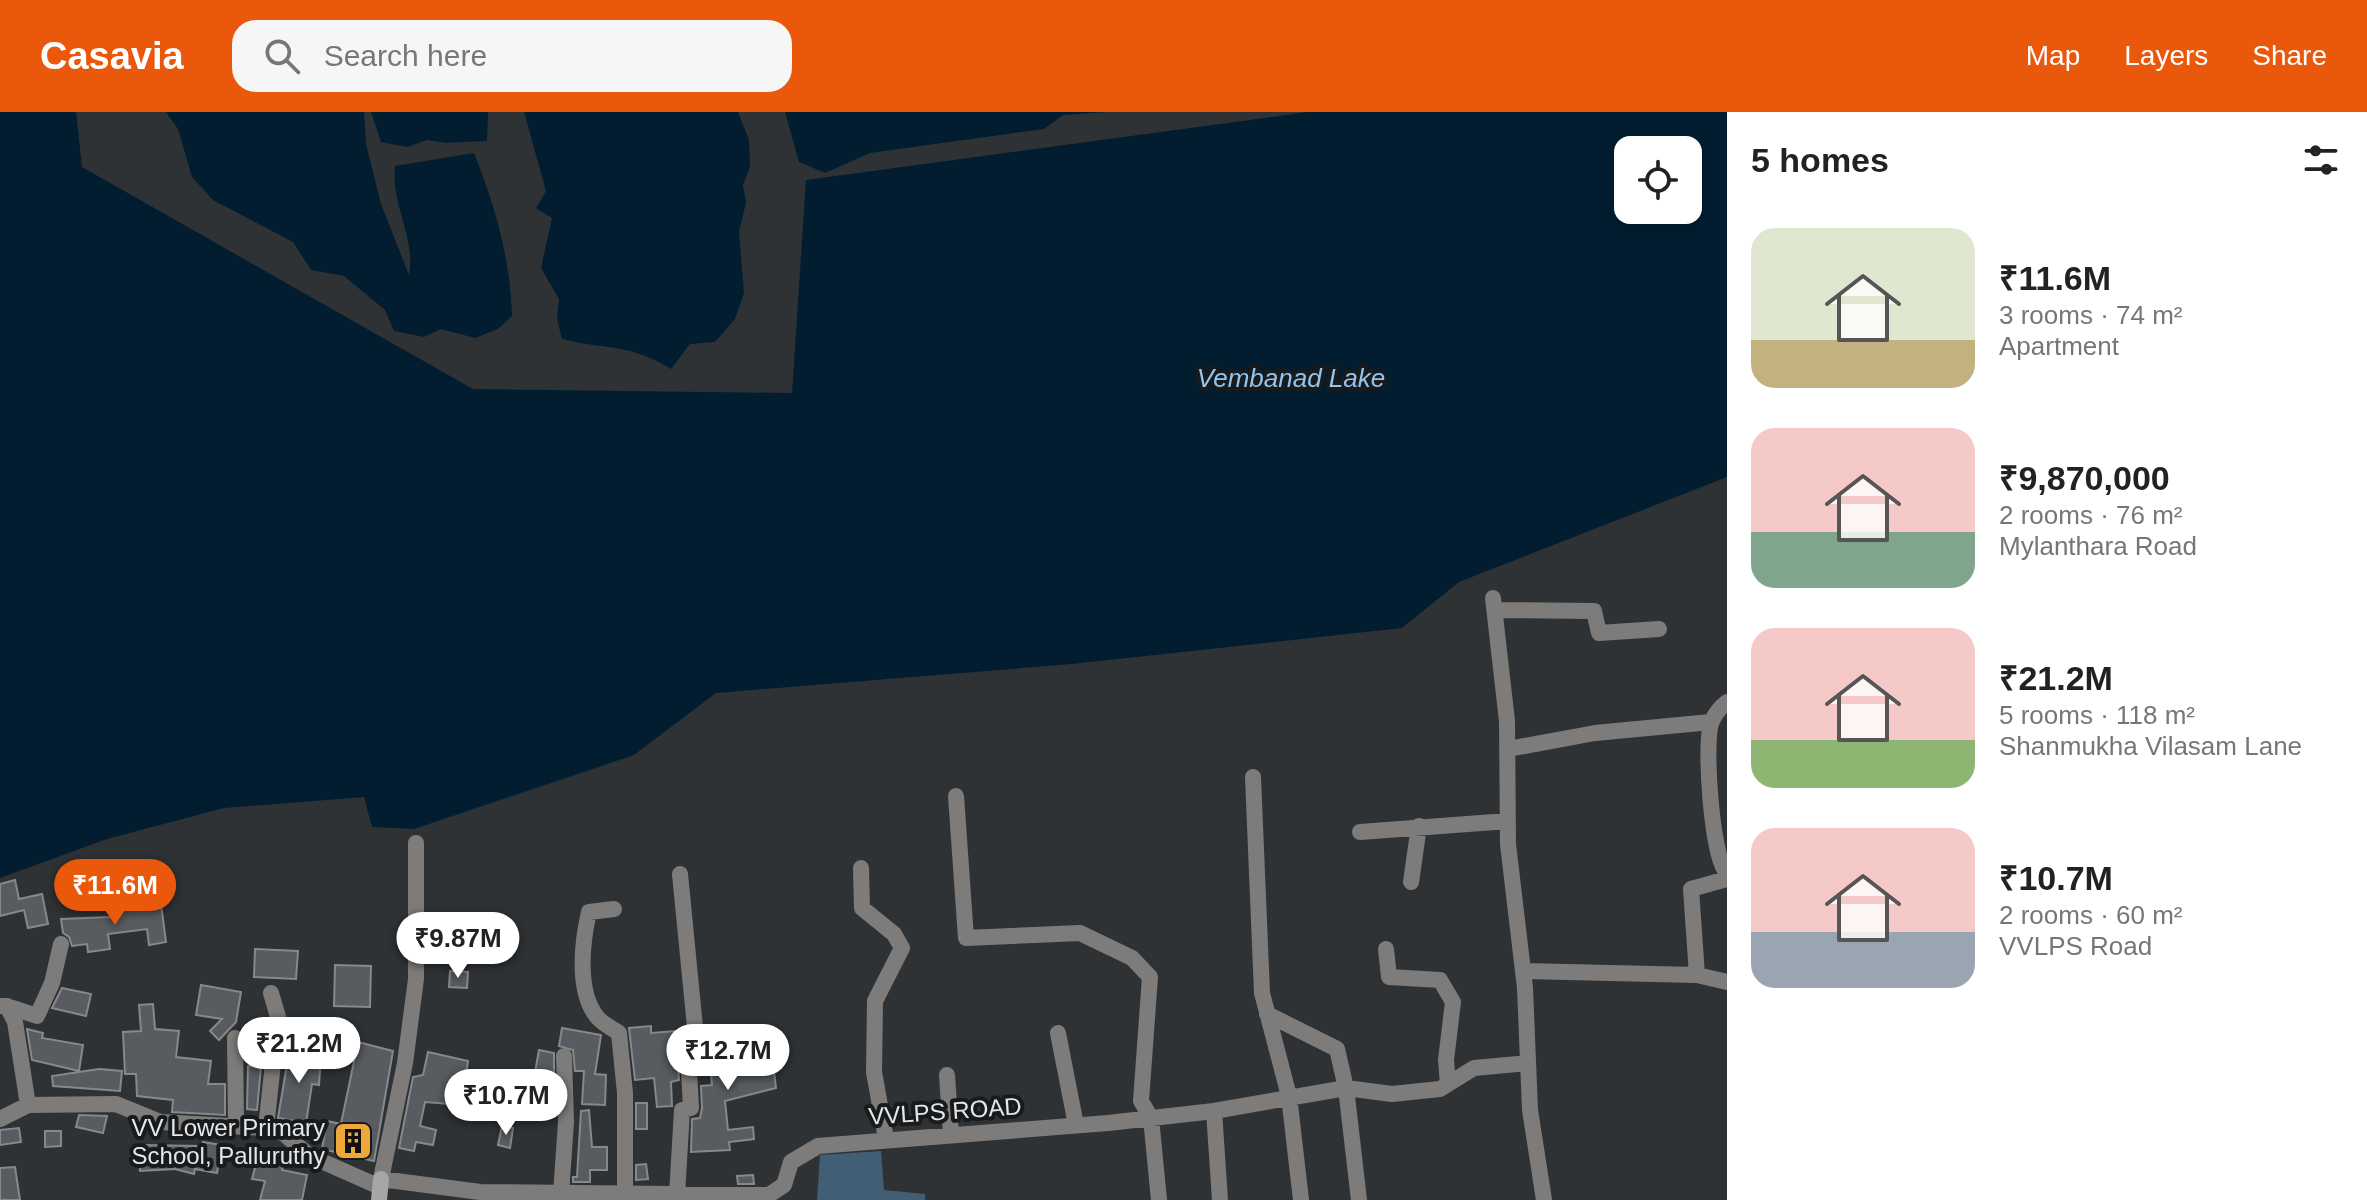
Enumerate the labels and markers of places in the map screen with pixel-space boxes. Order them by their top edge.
pin: ₹11.6M [50,859,180,927]
pin: ₹9.87M [393,912,523,980]
pin: ₹21.2M [234,1017,364,1085]
pin: ₹12.7M [663,1024,793,1092]
pin: ₹10.7M [441,1069,571,1137]
place label: VV Lower Primary School, Palluruthy [132,1114,325,1169]
building icon: VV Lower Primary School, Palluruthy [332,1120,374,1162]

